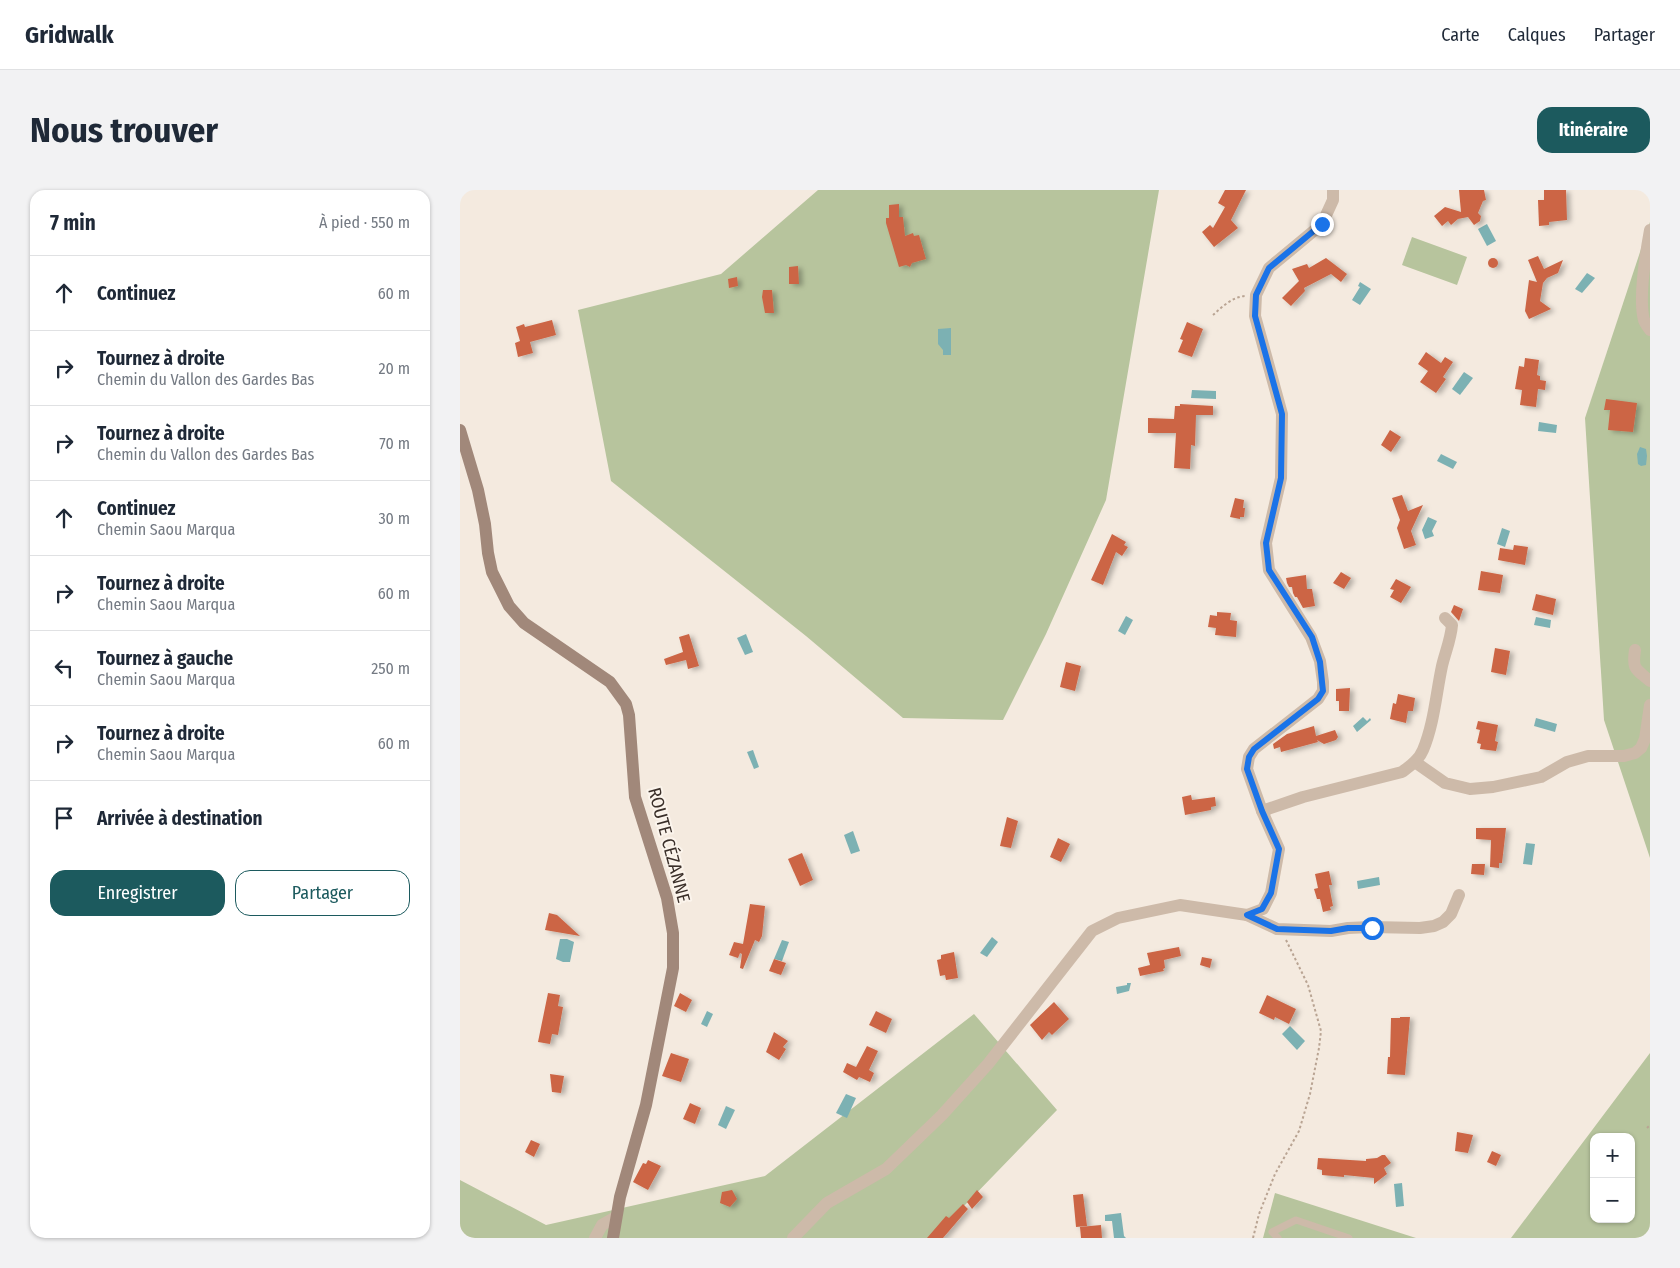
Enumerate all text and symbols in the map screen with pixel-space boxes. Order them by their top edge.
text: Gridwalk [25,21,114,49]
text: Carte [1441,24,1480,46]
text: Calques [1508,24,1566,46]
text: Partager [1594,24,1655,46]
button: Itinéraire [1537,107,1650,153]
text: Nous trouver [30,109,218,151]
text: 7 min [50,210,96,236]
text: À pied · 550 m [319,213,410,232]
route end [1311,213,1334,236]
icon: ahead [50,279,78,307]
text: Continuez [97,282,176,305]
text: 60 m [378,284,410,303]
text: Tournez à droite [97,347,225,370]
icon: right [50,354,78,382]
text: 20 m [379,359,410,378]
text: Chemin du Vallon des Gardes Bas [97,370,314,389]
text: Tournez à droite [97,422,225,445]
icon: right [50,429,78,457]
text: 70 m [379,434,410,453]
text: Chemin du Vallon des Gardes Bas [97,445,314,464]
text: Continuez [97,497,176,520]
icon: ahead [50,504,78,532]
text: 30 m [378,509,410,528]
text: Chemin Saou Marqua [97,520,235,539]
text: Tournez à droite [97,572,225,595]
icon: right [50,579,78,607]
text: 60 m [378,584,410,603]
text: Chemin Saou Marqua [97,595,235,614]
text: Tournez à gauche [97,647,233,670]
icon: left [50,654,78,682]
text: 250 m [371,659,410,678]
text: Chemin Saou Marqua [97,670,235,689]
text: Tournez à droite [97,722,225,745]
icon: right [50,729,78,757]
text: 60 m [378,734,410,753]
text: Chemin Saou Marqua [97,745,235,764]
street label: ROUTE CÉZANNE [643,785,696,905]
icon: arrive [50,804,78,832]
text: Arrivée à destination [97,807,263,830]
button: Enregistrer [50,870,225,916]
button: Partager [235,870,410,916]
route start [1361,917,1384,940]
map controls [1590,1133,1635,1223]
button: + [1590,1133,1635,1178]
button: − [1590,1178,1635,1223]

